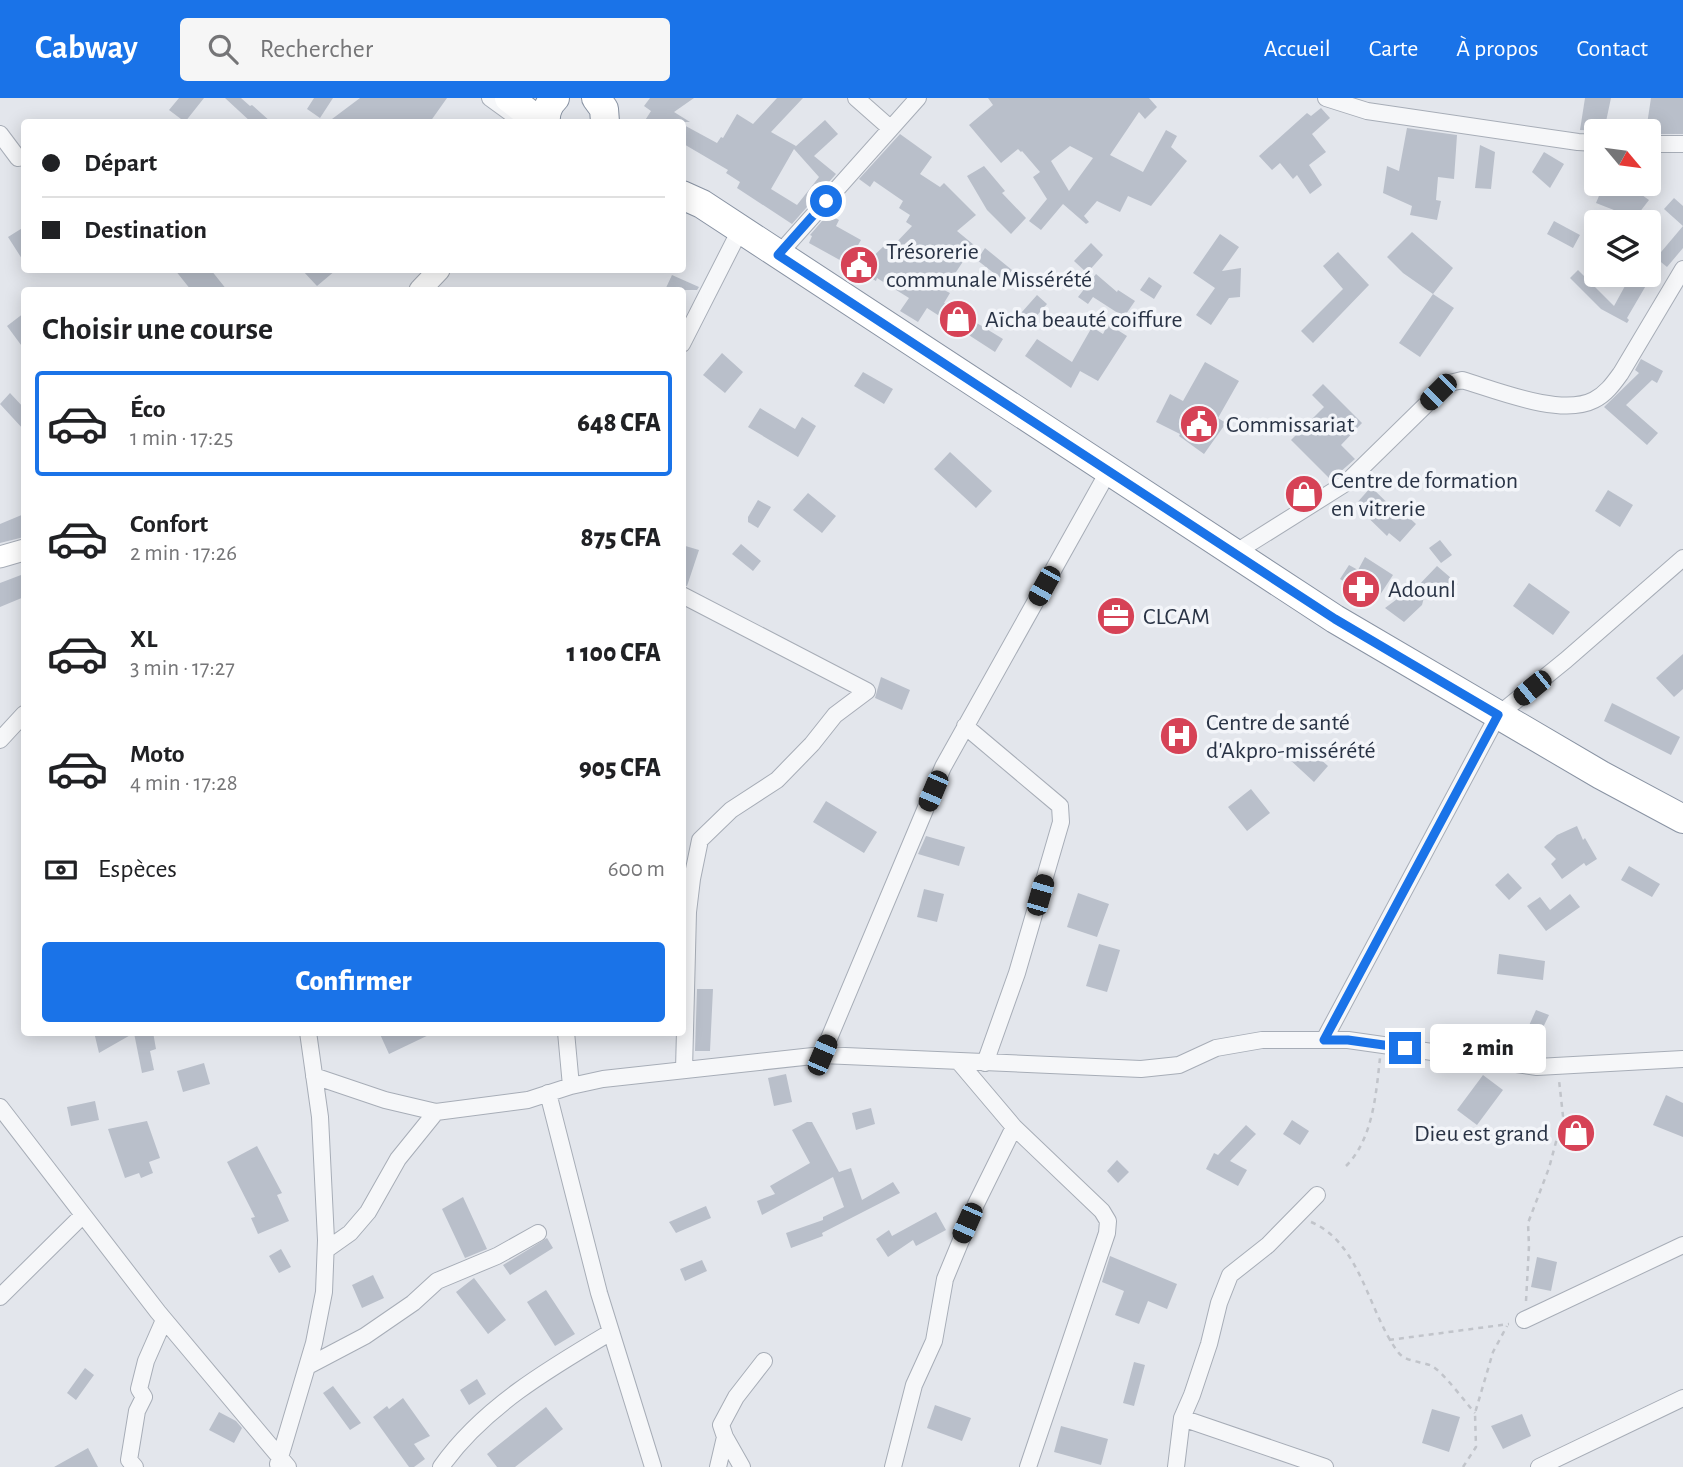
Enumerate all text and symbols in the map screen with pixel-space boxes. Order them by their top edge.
search box [180,18,670,81]
icon: search [204,30,242,68]
text: Cabway [35,32,138,65]
text: Rechercher [260,36,373,62]
text: Accueil [1264,37,1331,61]
text: Carte [1369,37,1418,61]
text: À propos [1456,37,1538,61]
text: Contact [1576,37,1648,61]
north arrow [1584,119,1661,196]
map controls [1584,119,1661,287]
text: Départ [84,150,157,176]
route start [810,185,842,217]
button: layers [1584,210,1661,287]
text: Destination [84,217,207,243]
place label: Trésorerie communale Missérété [886,240,1092,292]
public building icon: Trésorerie communale Missérété [838,244,880,286]
shop icon: Aïcha beauté coiffure [937,298,979,340]
place label: Aïcha beauté coiffure [985,308,1183,332]
text: Choisir une course [42,313,273,345]
car [1416,370,1461,414]
icon: car [46,392,109,455]
text: Éco [130,396,166,422]
public building icon: Commissariat [1178,403,1220,445]
text: 648 CFA [577,410,661,436]
place label: Commissariat [1226,413,1355,437]
text: 1 min · 17:25 [130,427,233,450]
place label: Centre de formation en vitrerie [1331,469,1518,521]
shop icon: Centre de formation en vitrerie [1283,473,1325,515]
icon: car [46,507,109,570]
text: Confort [130,511,208,537]
text: 875 CFA [581,525,661,551]
text: 2 min · 17:26 [130,542,237,565]
car [1025,563,1064,609]
pharmacy icon: Adounl [1340,568,1382,610]
place label: Adounl [1388,578,1456,602]
office icon: CLCAM [1095,595,1137,637]
place label: CLCAM [1143,605,1210,629]
icon: car [46,622,109,685]
text: XL [130,626,157,652]
text: 1 100 CFA [567,640,661,666]
text: 3 min · 17:27 [130,657,235,680]
car [1510,667,1555,709]
place label: Centre de santé d'Akpro-missérété [1206,711,1376,763]
hospital icon: Centre de santé d'Akpro-missérété [1158,715,1200,757]
icon: car [46,737,109,800]
text: Moto [130,741,185,767]
text: 905 CFA [579,755,661,781]
car [916,768,951,814]
text: 4 min · 17:28 [130,772,238,795]
icon: cash [42,851,80,889]
text: Espèces [98,856,177,882]
text: 600 m [608,858,665,881]
car [1025,872,1056,918]
button: Confirmer [42,942,665,1022]
callout: 2 min [1430,1024,1545,1072]
car [805,1032,840,1078]
route end [1389,1032,1421,1064]
text: 2 min [1462,1037,1514,1060]
shop icon: Dieu est grand [1555,1112,1597,1154]
place label: Dieu est grand [1414,1122,1549,1146]
car [949,1200,986,1246]

